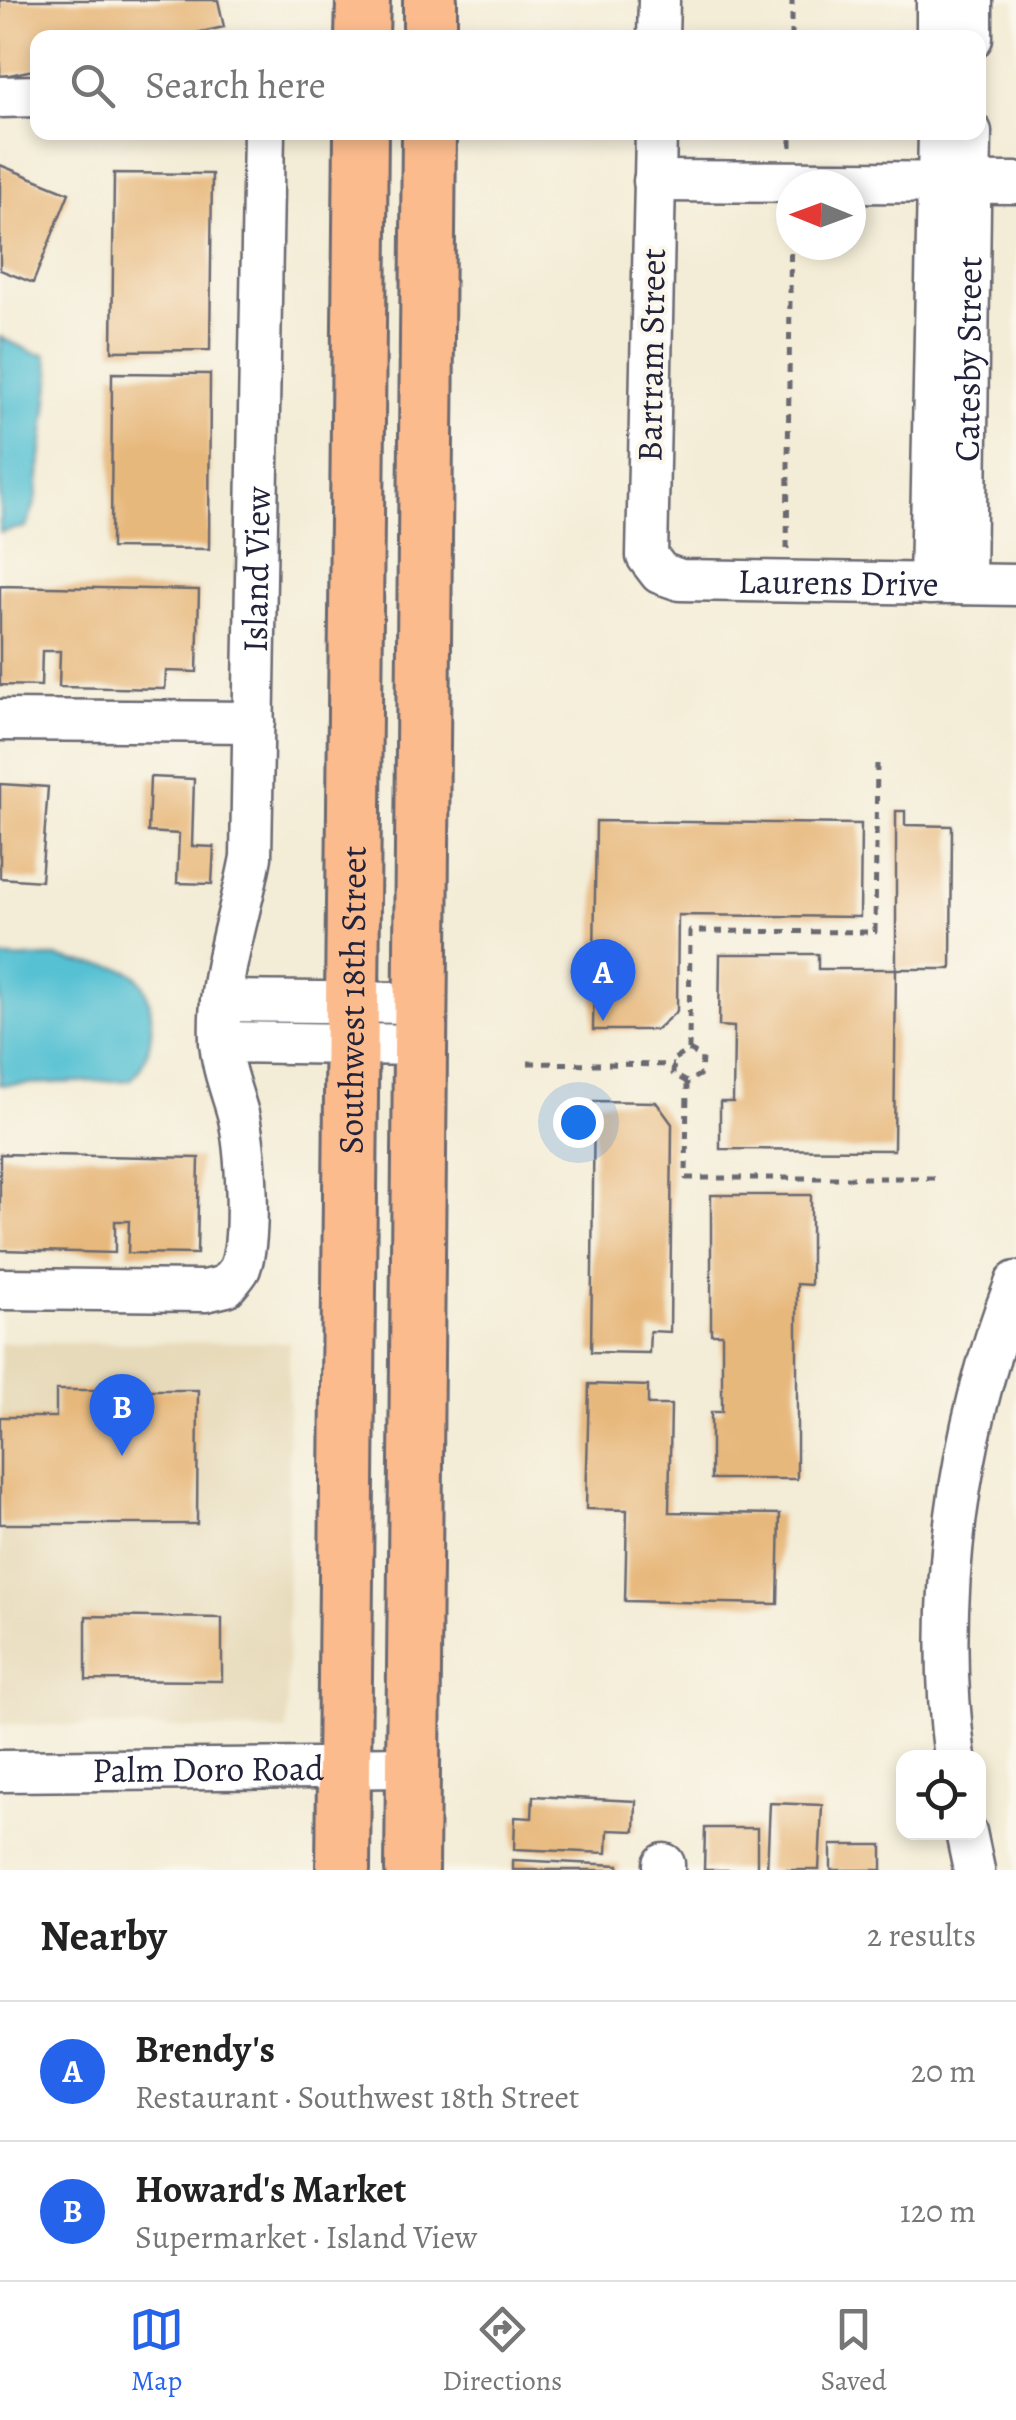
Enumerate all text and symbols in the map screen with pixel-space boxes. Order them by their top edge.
search box [30,30,986,140]
icon: search [65,58,120,113]
text: Search here [145,59,326,111]
north arrow [776,170,866,260]
street label: Bartram Street [625,248,677,462]
street label: Catesby Street [943,256,993,462]
street label: Island View [231,485,282,653]
street label: Laurens Drive [738,557,939,608]
street label: Southwest 18th Street [326,846,378,1155]
pin: A [570,938,636,1021]
your location [553,1097,604,1148]
pin: B [90,1374,154,1456]
street label: Palm Doro Road [92,1744,324,1794]
map controls [896,1750,986,1840]
button: locate [896,1750,986,1840]
text: Nearby [40,1907,167,1964]
text: 2 results [867,1913,976,1957]
text: Brendy's [135,2023,275,2075]
text: A [62,2049,83,2093]
text: 20 m [911,2049,976,2093]
text: Restaurant · Southwest 18th Street [135,2075,579,2119]
text: Howard's Market [135,2163,406,2215]
text: B [62,2189,83,2233]
text: 120 m [900,2189,976,2233]
text: Supermarket · Island View [135,2215,477,2259]
tab: Map [129,2302,184,2400]
tab: Directions [442,2302,562,2400]
tab: Saved [821,2302,887,2400]

